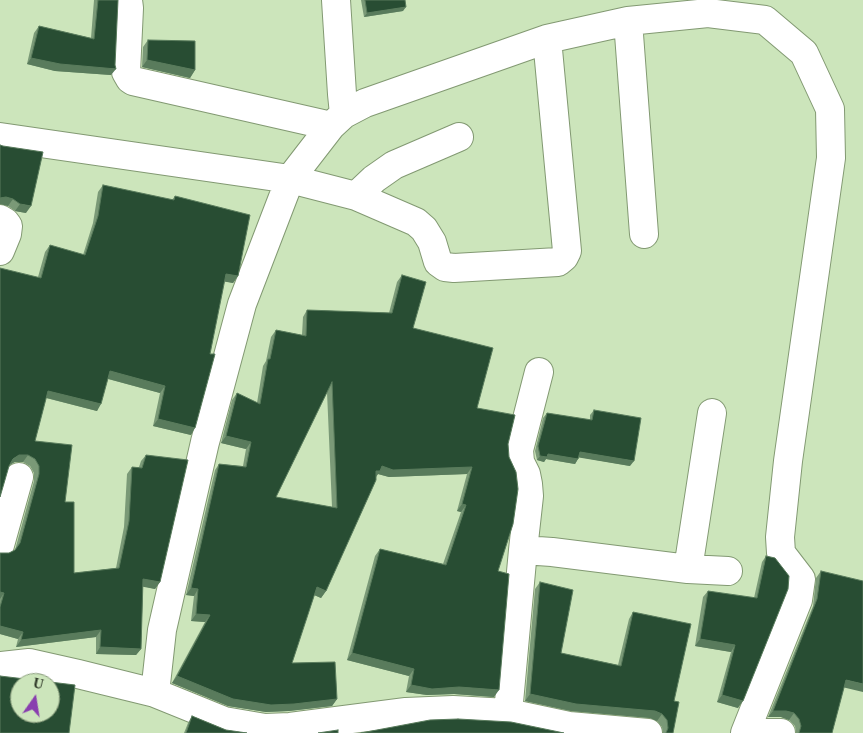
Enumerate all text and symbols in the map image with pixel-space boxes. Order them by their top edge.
north arrow [10,673,60,723]
text: U [32,675,45,692]

